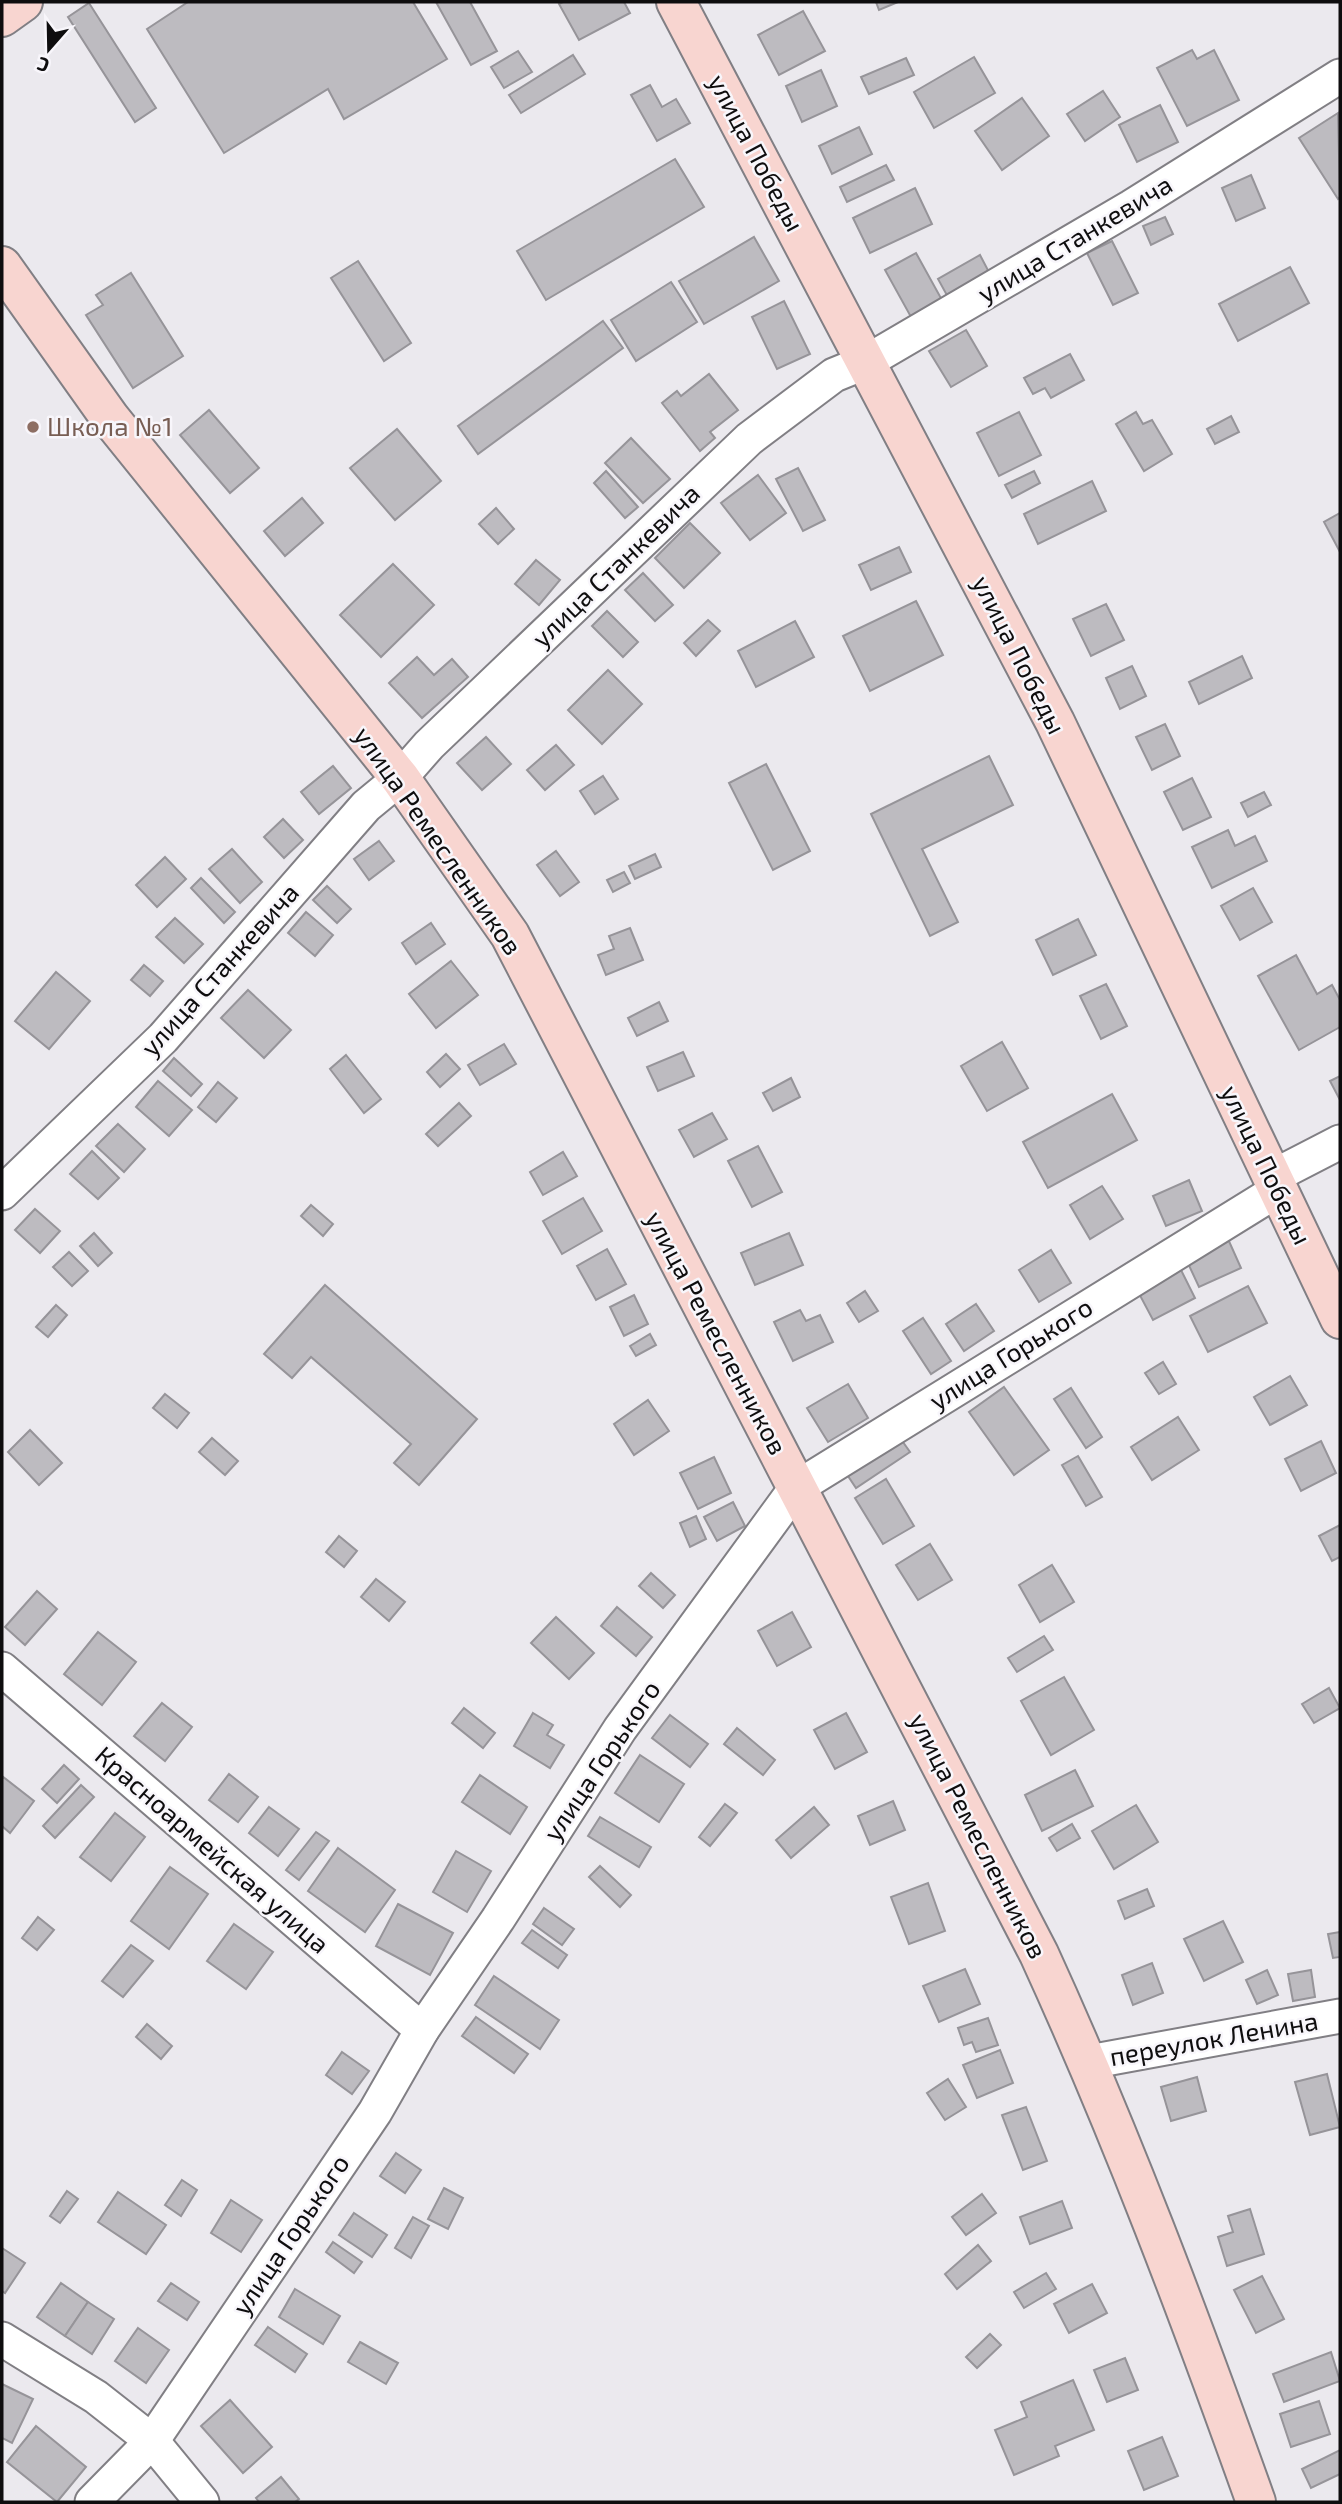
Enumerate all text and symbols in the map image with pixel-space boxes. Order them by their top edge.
north arrow [14,14,84,84]
text: С [34,53,52,78]
street label: улица Победы [702,68,812,237]
street label: улица Станкевича [971,167,1178,309]
place label: Школа №1 [47,410,173,441]
marker: Школа №1 [25,419,41,435]
street label: улица Станкевича [525,477,706,654]
street label: улица Победы [966,570,1074,739]
street label: улица Ремесленников [348,720,530,961]
street label: улица Станкевича [133,876,305,1062]
street label: улица Победы [1215,1080,1319,1250]
street label: улица Ремесленников [639,1205,795,1460]
street label: улица Горького [923,1290,1098,1416]
street label: улица Горького [536,1674,667,1847]
street label: улица Ремесленников [903,1707,1055,1964]
street label: Красноармейская улица [89,1739,336,1960]
street label: переулок Ленина [1107,2004,1321,2072]
street label: улица Горького [225,2148,356,2321]

